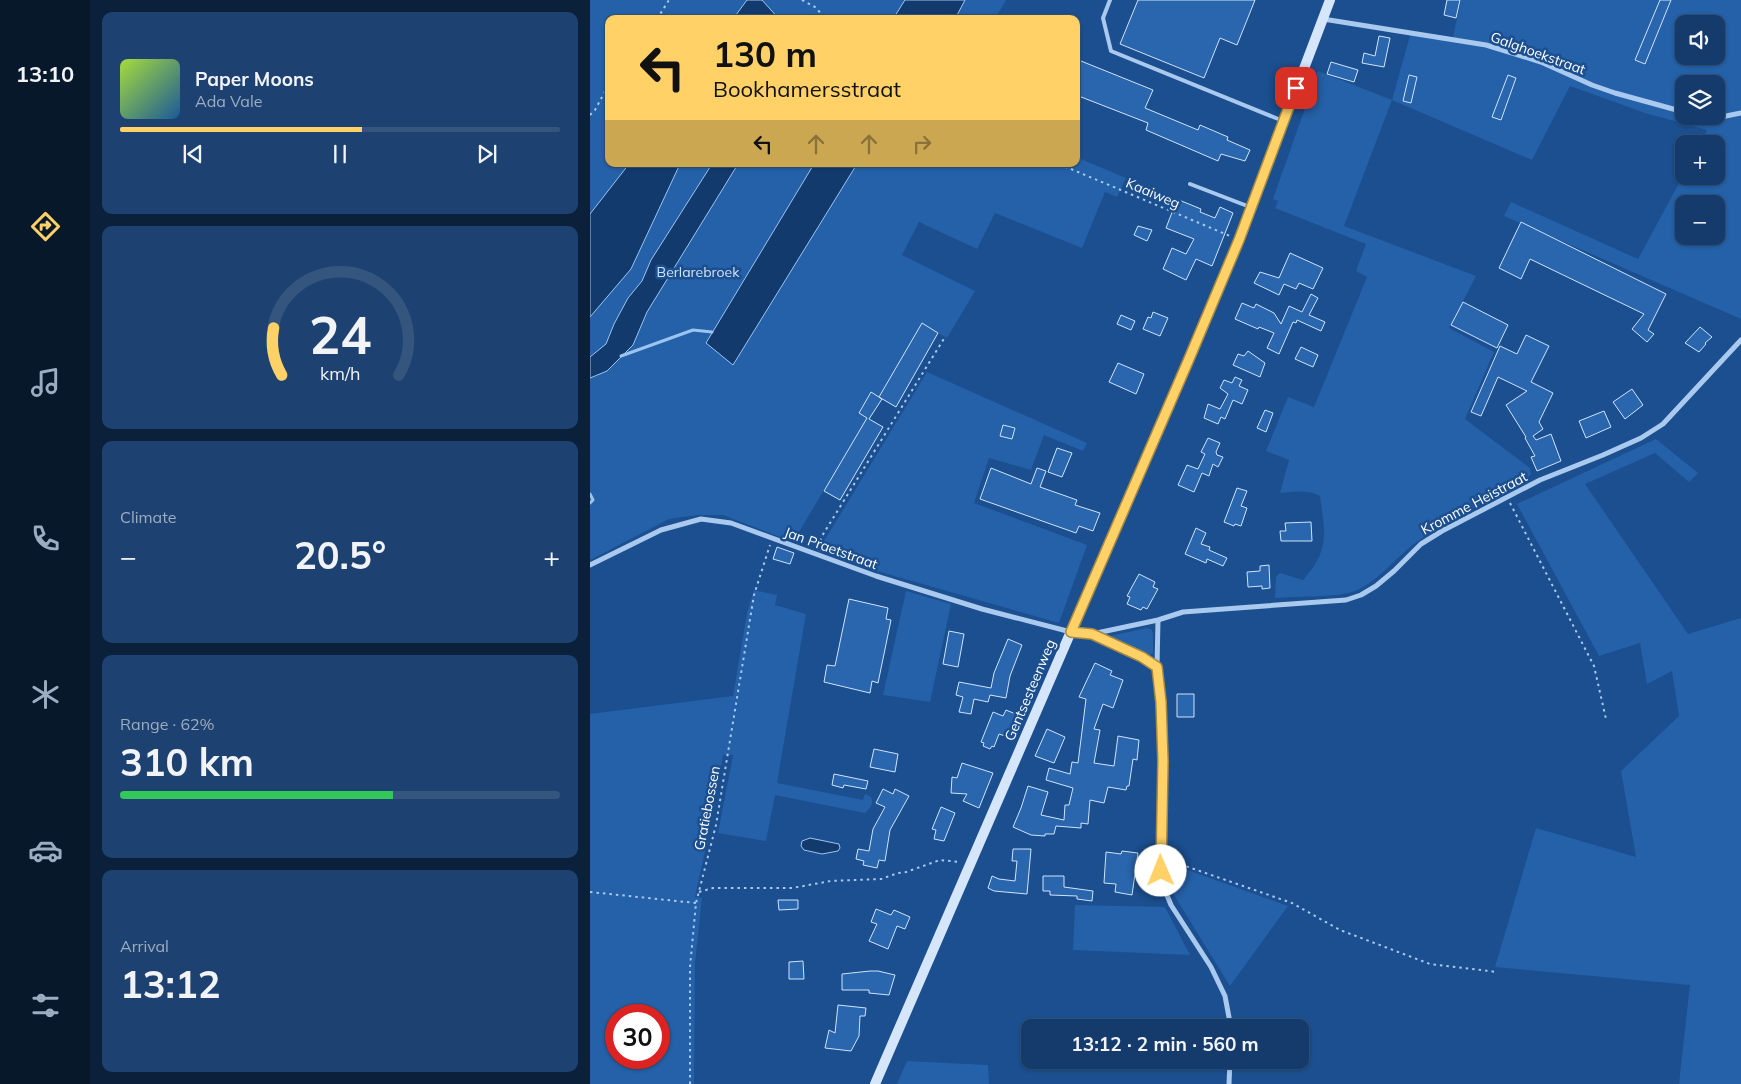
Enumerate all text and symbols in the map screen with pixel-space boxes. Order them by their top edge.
map controls [1675,15,1725,245]
button: sound [1675,15,1725,65]
street label: Galghoekstraat [1488,27,1588,79]
text: 130 m [713,32,817,76]
icon: left [630,35,695,100]
text: 13:10 [16,60,74,88]
text: Paper Moons [195,67,314,91]
pin [1275,67,1317,109]
icon: arrive [1282,74,1310,102]
text: Bookhamersstraat [713,75,901,103]
button: layers [1675,75,1725,125]
text: Ada Vale [195,91,262,111]
icon: left [749,130,777,158]
icon: ahead [802,130,830,158]
icon: ahead [855,130,883,158]
icon: right [908,130,936,158]
button: + [1675,135,1725,185]
icon: previous [179,140,207,168]
icon: pause [326,140,354,168]
icon: next [473,140,501,168]
street label: Kaaiweg [1123,174,1183,212]
button: − [1675,195,1725,245]
icon: directions [28,209,63,244]
park label: Berlarebroek [657,263,740,281]
text: 24 [309,302,371,367]
text: km/h [320,362,360,384]
icon: music [28,365,63,400]
street label: Kromme Heistraat [1418,467,1530,539]
text: Climate [120,507,176,527]
icon: phone [28,521,63,556]
street label: Jan Praetstraat [782,523,880,573]
text: 20.5° [294,531,386,579]
text: − [120,539,137,574]
text: + [543,539,560,574]
street label: Gentsesteenweg [1000,636,1060,744]
icon: climate [28,677,63,712]
text: Range · 62% [120,714,215,734]
text: 310 km [120,738,254,786]
street label: Gratiebossen [690,764,724,852]
icon: car [28,833,63,868]
position arrow [1134,844,1186,896]
text: Arrival [120,936,169,956]
text: 13:12 [120,960,221,1008]
icon: filters [28,988,63,1023]
speed limit sign: 30 [605,1004,670,1069]
text: 13:12 · 2 min · 560 m [1071,1032,1259,1056]

